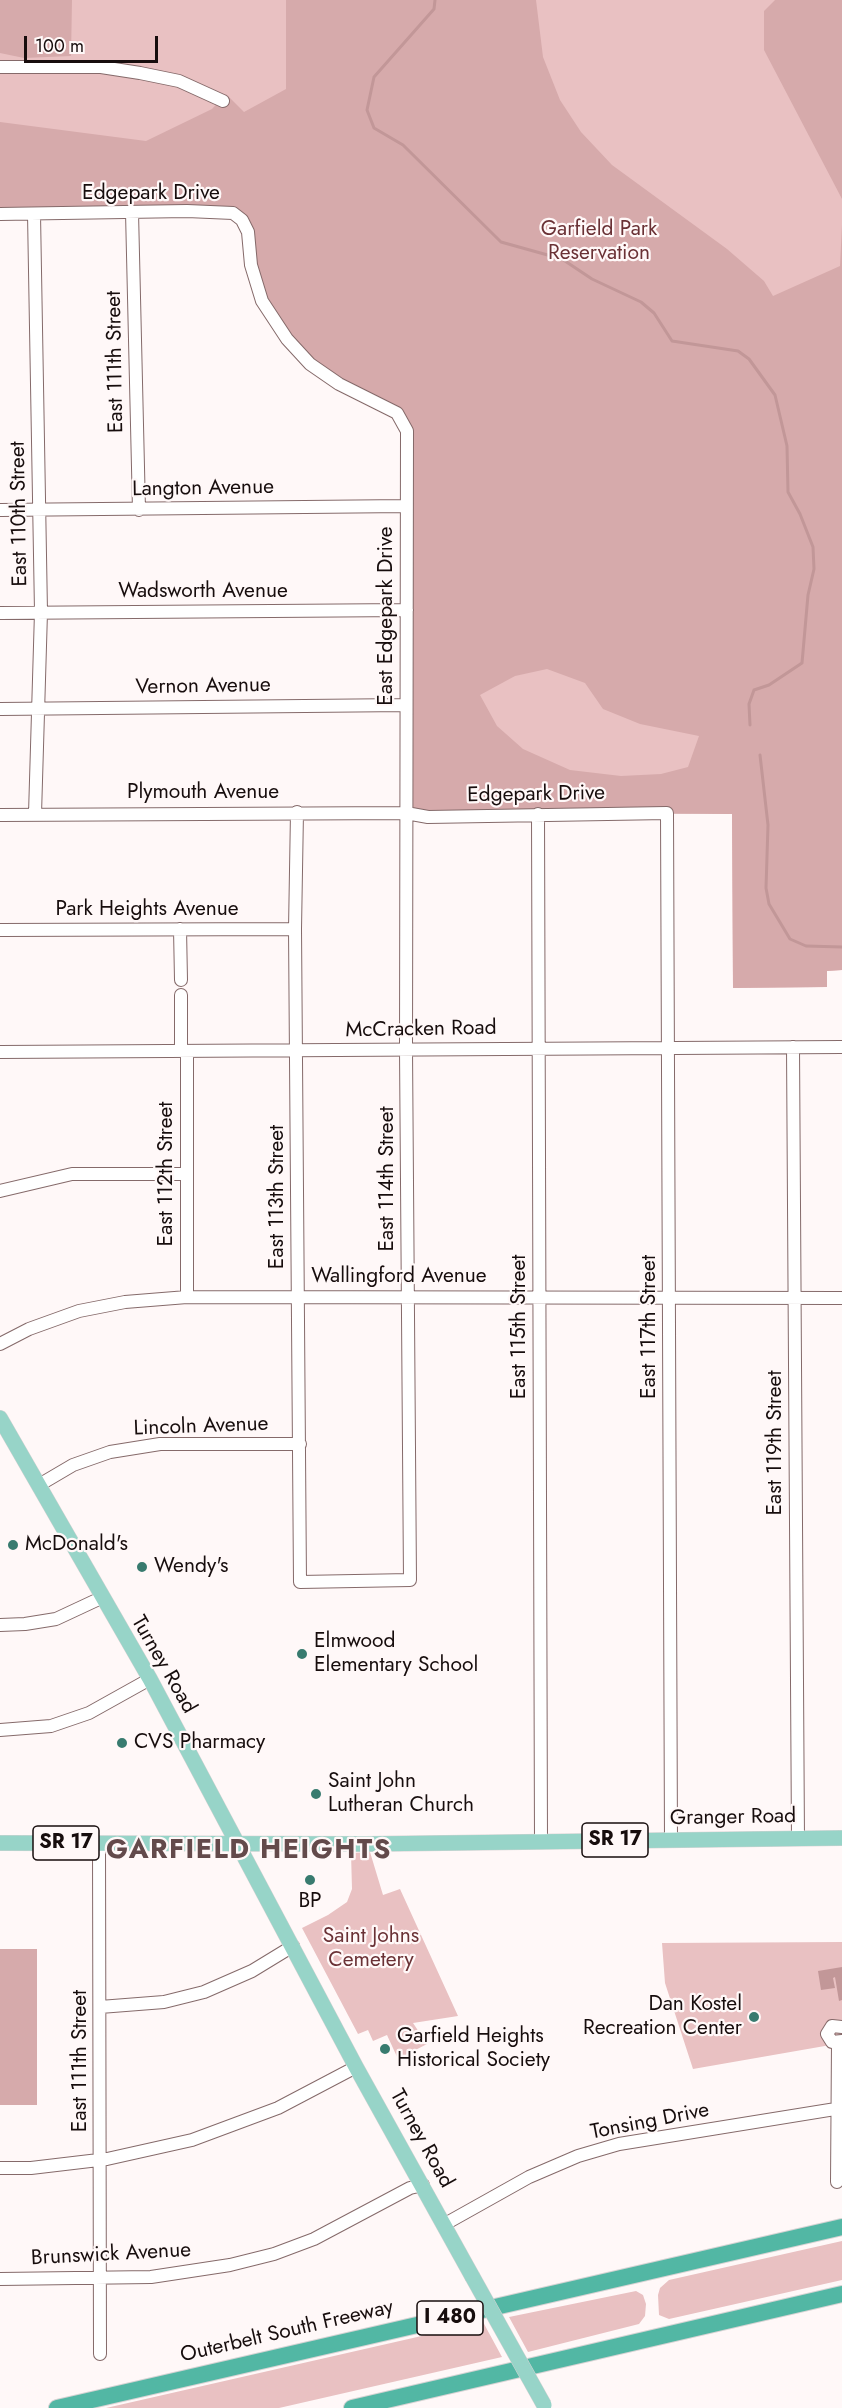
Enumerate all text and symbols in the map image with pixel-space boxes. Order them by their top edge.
scale bar [27,24,160,62]
text: 100 m [35,33,84,59]
street label: Edgepark Drive [82,181,220,207]
park label: Garfield Park Reservation [541,217,657,267]
street label: East 111th Street [102,291,130,433]
street label: East 110th Street [6,441,34,587]
street label: Langton Avenue [132,475,274,503]
street label: East Edgepark Drive [374,526,400,706]
street label: Wadsworth Avenue [118,579,288,605]
street label: Vernon Avenue [135,673,271,701]
street label: Plymouth Avenue [127,780,279,806]
street label: Edgepark Drive [467,781,605,809]
street label: Park Heights Avenue [55,897,239,923]
street label: McCracken Road [345,1016,497,1044]
street label: East 112th Street [154,1102,180,1246]
street label: East 114th Street [375,1106,401,1252]
street label: East 113th Street [265,1125,291,1269]
street label: East 115th Street [507,1255,533,1399]
street label: East 117th Street [637,1255,663,1399]
street label: Wallingford Avenue [311,1264,487,1290]
street label: East 119th Street [763,1371,789,1515]
street label: Lincoln Avenue [133,1412,269,1442]
place label: McDonald's [25,1532,128,1558]
marker: McDonald's [6,1538,20,1552]
place label: Wendy's [154,1554,229,1580]
marker: Wendy's [135,1560,149,1574]
street label: Turney Road [125,1612,201,1718]
place label: Elmwood Elementary School [314,1629,478,1679]
marker: Elmwood Elementary School [295,1647,309,1661]
place label: CVS Pharmacy [134,1730,265,1756]
marker: CVS Pharmacy [115,1736,129,1750]
place label: Saint John Lutheran Church [328,1769,474,1819]
marker: Saint John Lutheran Church [309,1787,323,1801]
street label: Granger Road [670,1804,796,1832]
road number: SR 17 [582,1823,648,1857]
road number: SR 17 [33,1826,99,1860]
district label: GARFIELD HEIGHTS [106,1835,392,1867]
marker: BP [303,1873,317,1887]
place label: BP [298,1889,322,1915]
park label: Saint Johns Cemetery [323,1924,419,1974]
street label: East 111th Street [68,1990,94,2132]
place label: Dan Kostel Recreation Center [583,1992,742,2042]
marker: Dan Kostel Recreation Center [747,2010,761,2024]
place label: Garfield Heights Historical Society [397,2024,550,2074]
marker: Garfield Heights Historical Society [378,2042,392,2056]
street label: Turney Road [384,2085,458,2193]
street label: Tonsing Drive [589,2098,711,2146]
street label: Brunswick Avenue [30,2238,192,2272]
street label: Outerbelt South Freeway [178,2295,396,2369]
road number: I 480 [417,2301,483,2335]

